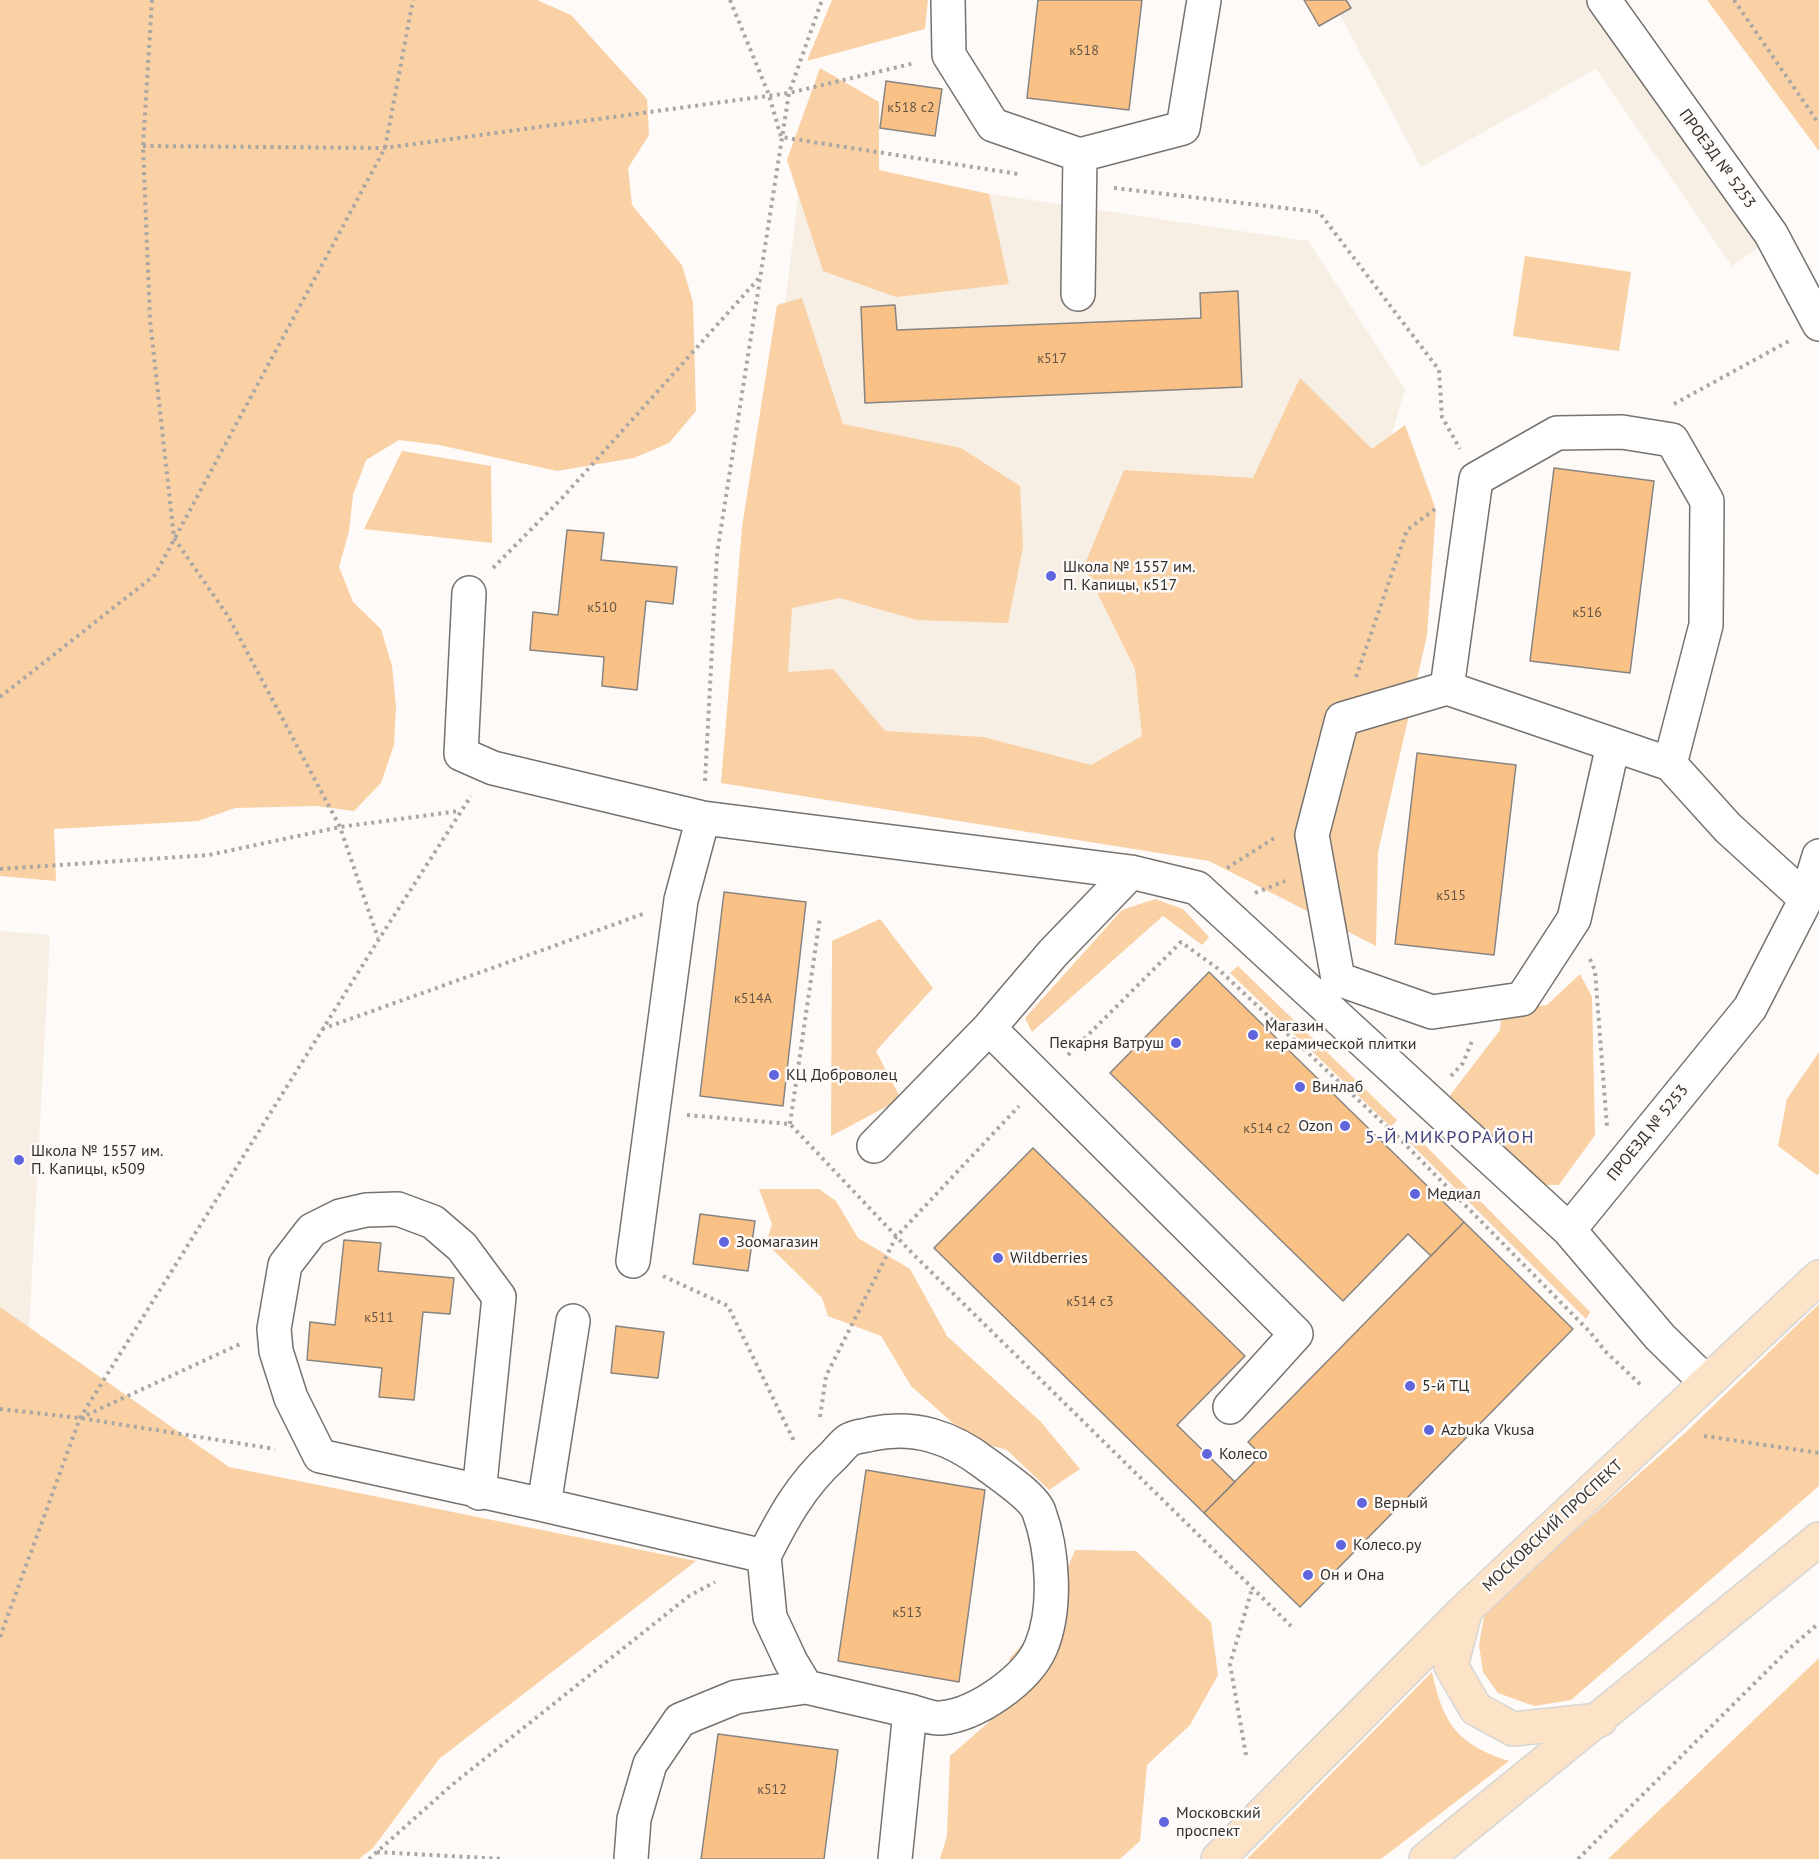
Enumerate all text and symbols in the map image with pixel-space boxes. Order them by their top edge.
house number: к518 [1069,43,1099,59]
house number: к518 с2 [887,100,935,116]
street label: ПРОЕЗД № 5253 [1675,106,1759,212]
house number: к517 [1037,351,1067,367]
place label: Школа № 1557 им. П. Капицы, к517 [1063,557,1196,595]
marker: Школа № 1557 им. П. Капицы, к517 [1044,569,1058,583]
house number: к510 [587,600,617,616]
house number: к516 [1572,605,1602,621]
house number: к515 [1436,888,1466,904]
house number: к514А [734,991,772,1007]
place label: Магазин керамической плитки [1265,1016,1416,1054]
marker: Магазин керамической плитки [1246,1028,1260,1042]
place label: Пекарня Ватруш [1049,1033,1164,1053]
marker: Пекарня Ватруш [1169,1036,1183,1050]
place label: КЦ Доброволец [786,1065,897,1085]
marker: КЦ Доброволец [767,1068,781,1082]
place label: Винлаб [1312,1077,1363,1097]
marker: Винлаб [1293,1080,1307,1094]
street label: ПРОЕЗД № 5253 [1603,1081,1693,1185]
place label: Ozon [1298,1116,1333,1136]
marker: Ozon [1338,1119,1352,1133]
house number: к514 с2 [1243,1121,1291,1137]
district label: 5-Й МИКРОРАЙОН [1365,1127,1535,1149]
place label: Школа № 1557 им. П. Капицы, к509 [31,1141,164,1179]
marker: Школа № 1557 им. П. Капицы, к509 [12,1153,26,1167]
place label: Медиал [1427,1184,1481,1204]
marker: Медиал [1408,1187,1422,1201]
place label: Зоомагазин [736,1232,818,1252]
marker: Зоомагазин [717,1235,731,1249]
place label: Wildberries [1010,1248,1088,1268]
marker: Wildberries [991,1251,1005,1265]
house number: к514 с3 [1066,1294,1114,1310]
house number: к511 [364,1310,394,1326]
place label: 5-й ТЦ [1422,1376,1469,1396]
marker: 5-й ТЦ [1403,1379,1417,1393]
place label: Azbuka Vkusa [1441,1420,1534,1440]
marker: Azbuka Vkusa [1422,1423,1436,1437]
place label: Колесо [1219,1444,1268,1464]
marker: Колесо [1200,1447,1214,1461]
street label: МОСКОВСКИЙ ПРОСПЕКТ [1479,1456,1627,1596]
place label: Верный [1374,1493,1428,1513]
marker: Верный [1355,1496,1369,1510]
place label: Колесо.ру [1353,1535,1421,1555]
marker: Колесо.ру [1334,1538,1348,1552]
place label: Он и Она [1320,1565,1384,1585]
marker: Он и Она [1301,1568,1315,1582]
house number: к513 [892,1605,922,1621]
house number: к512 [757,1782,787,1798]
place label: Московский проспект [1176,1803,1261,1841]
marker: Московский проспект [1157,1815,1171,1829]

